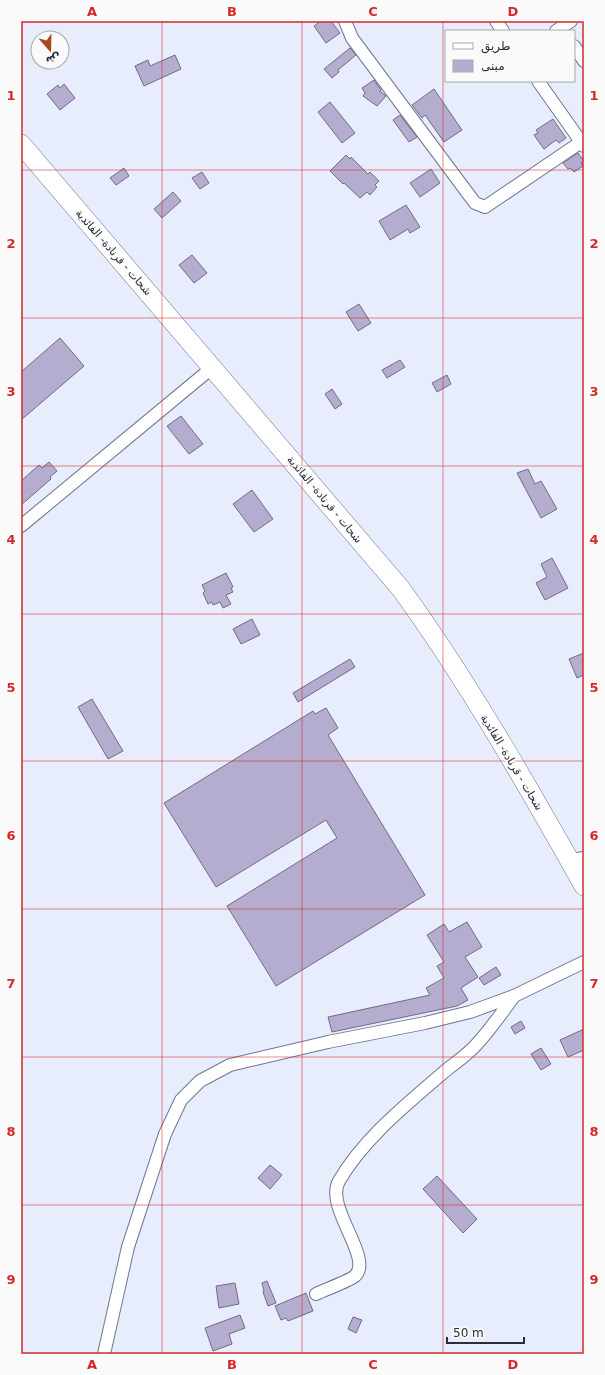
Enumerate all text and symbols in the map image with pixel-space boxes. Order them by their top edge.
text: A [87,4,97,19]
text: B [227,4,237,19]
text: C [368,4,378,19]
text: D [508,4,519,19]
north arrow [30,30,70,70]
legend [445,30,575,82]
text: طريق [481,39,511,54]
text: ش [44,50,63,68]
text: مبنى [481,59,505,73]
text: 1 [6,88,16,103]
text: 1 [589,88,599,103]
street label: شحات - قرنادة- الفائدية [73,207,155,298]
text: 2 [6,236,16,251]
text: 2 [589,236,599,251]
text: 3 [6,384,16,399]
text: 3 [589,384,599,399]
street label: شحات - قرنادة- الفائدية [284,453,365,546]
text: 4 [6,532,16,547]
text: 4 [589,532,599,547]
text: 5 [6,680,16,695]
text: 5 [589,680,599,695]
street label: شحات - قرنادة- الفائدية [478,712,545,813]
text: 6 [6,828,16,843]
text: 6 [589,828,599,843]
text: 7 [6,976,16,991]
text: 7 [589,976,599,991]
text: 8 [6,1124,16,1139]
text: 8 [589,1124,599,1139]
text: 9 [6,1272,16,1287]
text: 9 [589,1272,599,1287]
scale bar [447,1319,524,1345]
text: 50 m [453,1326,484,1340]
text: A [87,1357,97,1372]
text: B [227,1357,237,1372]
text: C [368,1357,378,1372]
text: D [508,1357,519,1372]

